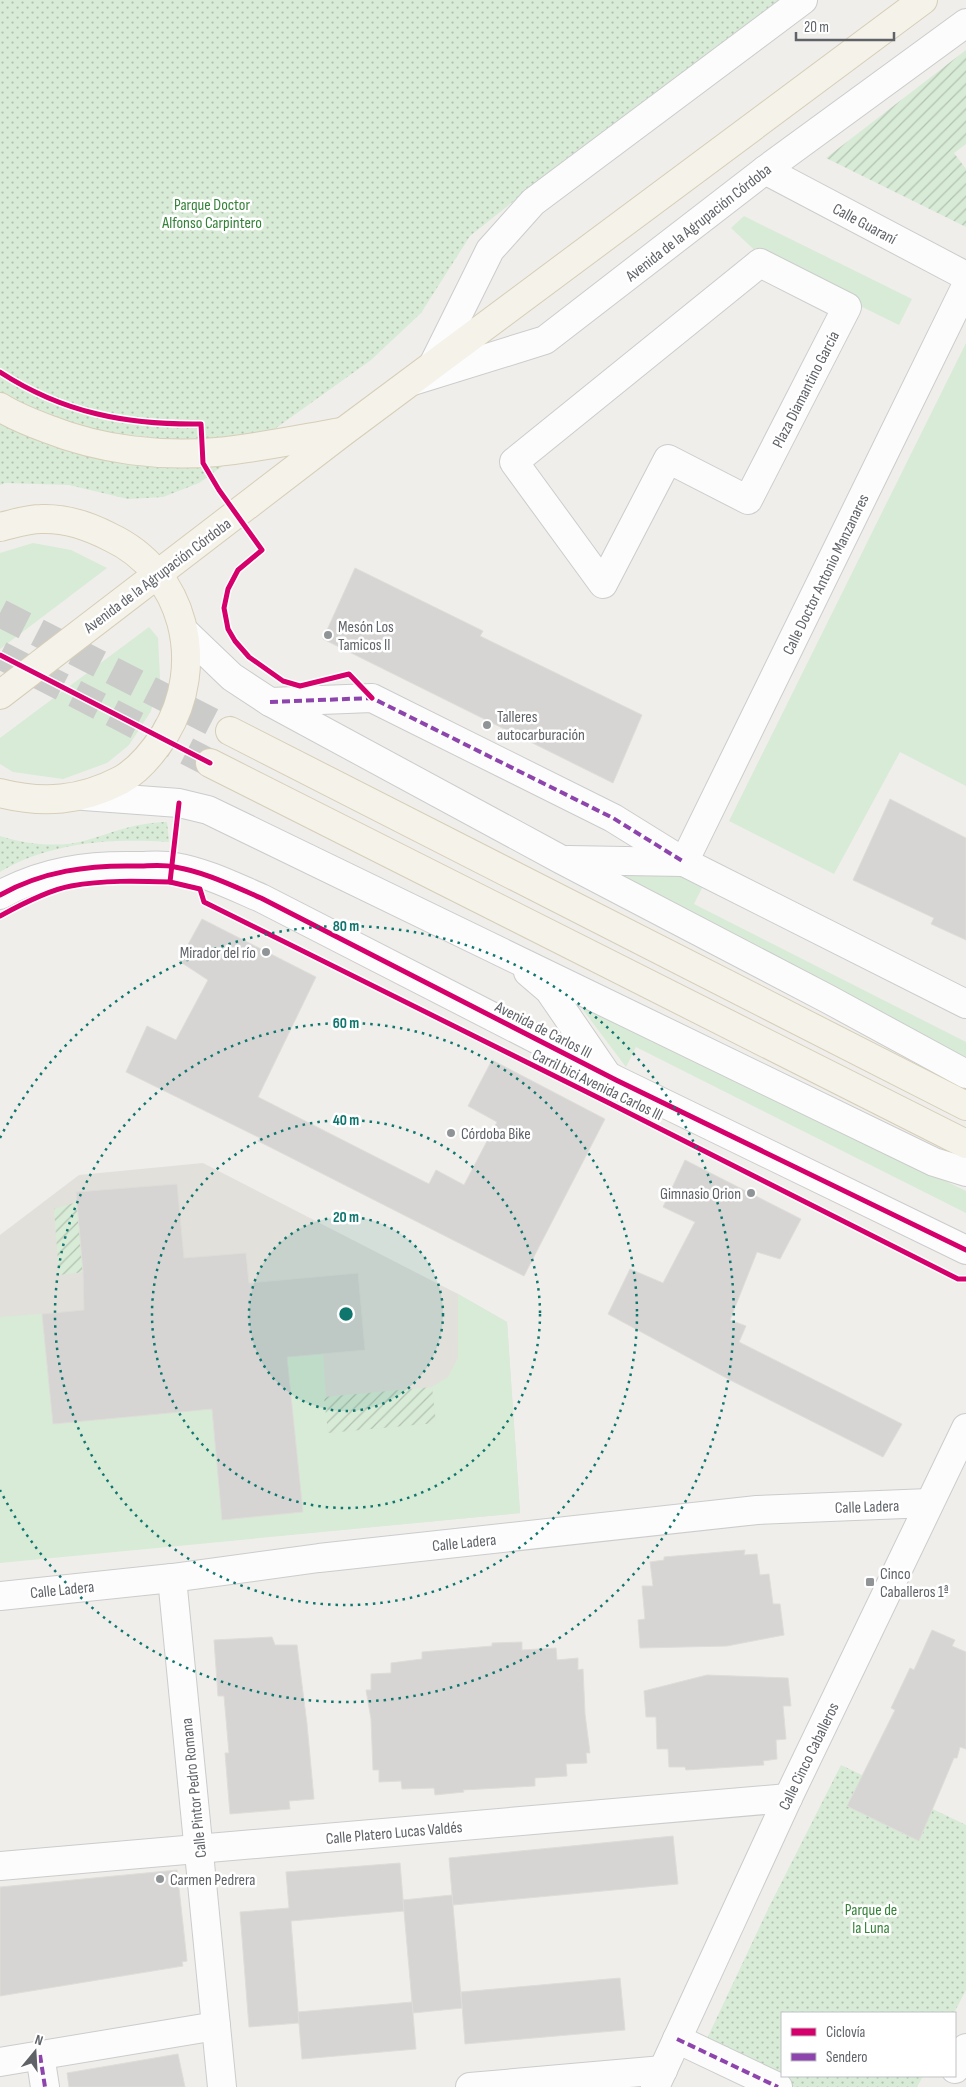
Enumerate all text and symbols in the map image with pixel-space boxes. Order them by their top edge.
scale bar [796,10,894,42]
text: 20 m [804,18,829,37]
street label: Avenida de la Agrupación Córdoba [622,161,775,286]
park label: Parque Doctor Alfonso Carpintero [161,196,262,233]
street label: Calle Guaraní [829,200,900,249]
street label: Plaza Diamantino García [769,328,844,451]
street label: Calle Doctor Antonio Manzanares [779,491,874,658]
street label: Avenida de la Agrupación Córdoba [80,515,235,638]
place label: Mesón Los Tamicos II [338,618,394,655]
marker: Mesón Los Tamicos II [322,629,334,641]
place label: Talleres autocarburación [497,708,585,745]
marker: Talleres autocarburación [481,719,493,731]
text: 80 m [333,917,359,936]
place label: Mirador del río [180,944,256,963]
marker: Mirador del río [260,946,272,958]
street label: Avenida de Carlos III [491,997,595,1063]
text: 60 m [333,1014,359,1033]
street label: Carril bici Avenida Carlos III [529,1045,666,1125]
text: 40 m [333,1111,359,1130]
place label: Córdoba Bike [461,1125,531,1144]
marker: Córdoba Bike [445,1127,457,1139]
place label: Gimnasio Orion [660,1185,741,1204]
marker: Gimnasio Orion [745,1187,757,1199]
text: 20 m [333,1208,359,1227]
centre of rings [337,1305,355,1323]
street label: Calle Ladera [835,1497,899,1518]
street label: Calle Ladera [431,1531,497,1556]
place label: Cinco Caballeros 1ª [880,1565,949,1602]
marker: Cinco Caballeros 1ª [864,1576,876,1588]
street label: Calle Ladera [29,1578,95,1603]
street label: Calle Cinco Caballeros [775,1700,844,1813]
street label: Calle Pintor Pedro Romana [178,1717,211,1859]
street label: Calle Platero Lucas Valdés [325,1818,464,1849]
place label: Carmen Pedrera [170,1871,255,1890]
marker: Carmen Pedrera [154,1873,166,1885]
park label: Parque de la Luna [845,1901,897,1938]
legend [781,2012,956,2077]
text: Ciclovía [826,2023,866,2042]
north arrow [10,2027,60,2077]
text: N [33,2031,45,2049]
text: Sendero [826,2048,867,2067]

